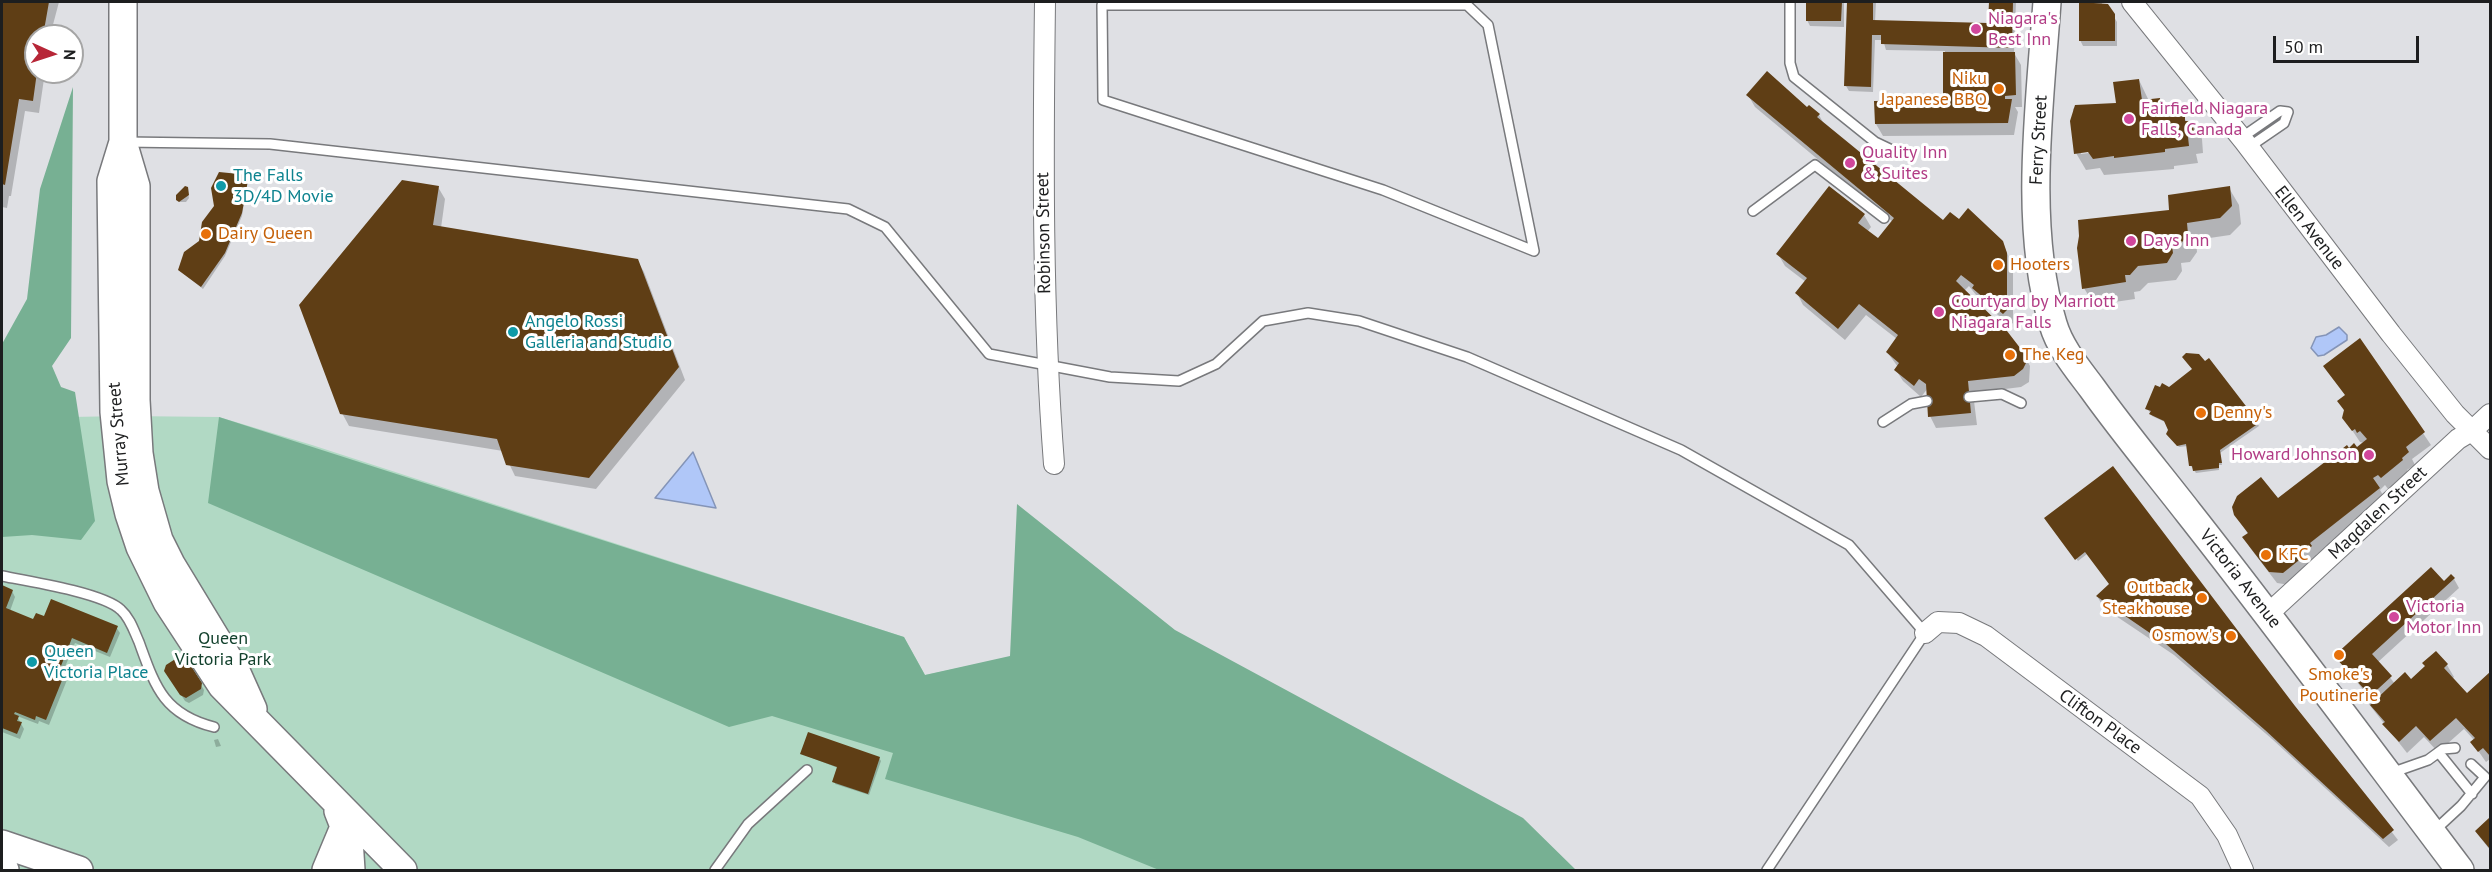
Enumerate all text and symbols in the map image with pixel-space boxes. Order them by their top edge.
place label: Niagara's Best Inn [1988,8,2058,50]
marker: Niagara's Best Inn [1969,22,1983,36]
north arrow [24,24,84,84]
scale bar [2276,24,2422,62]
text: 50 m [2284,35,2323,58]
text: N [60,49,80,61]
place label: Niku Japanese BBQ [1880,68,1987,110]
marker: Niku Japanese BBQ [1992,82,2006,96]
street label: Ferry Street [2026,95,2052,185]
place label: Fairfield Niagara Falls, Canada [2141,98,2268,140]
marker: Fairfield Niagara Falls, Canada [2122,112,2136,126]
place label: Quality Inn & Suites [1862,142,1947,184]
marker: Quality Inn & Suites [1843,156,1857,170]
place label: The Falls 3D/4D Movie [233,165,334,207]
street label: Robinson Street [1032,172,1056,294]
marker: The Falls 3D/4D Movie [214,179,228,193]
street label: Ellen Avenue [2270,182,2348,274]
place label: Dairy Queen [218,223,313,245]
marker: Dairy Queen [199,227,213,241]
place label: Days Inn [2143,230,2209,252]
marker: Days Inn [2124,234,2138,248]
place label: Hooters [2010,254,2070,276]
marker: Hooters [1991,258,2005,272]
place label: Courtyard by Marriott Niagara Falls [1951,291,2115,334]
marker: Courtyard by Marriott Niagara Falls [1932,305,1946,319]
place label: Angelo Rossi Galleria and Studio [525,311,672,354]
marker: Angelo Rossi Galleria and Studio [506,325,520,339]
place label: The Keg [2022,344,2085,366]
marker: The Keg [2003,348,2017,362]
street label: Murray Street [104,381,134,487]
place label: Denny's [2213,402,2272,424]
marker: Denny's [2194,406,2208,420]
place label: Howard Johnson [2231,444,2357,466]
marker: Howard Johnson [2362,448,2376,462]
street label: Magdalen Street [2324,462,2432,564]
street label: Victoria Avenue [2195,525,2285,633]
place label: KFC [2278,544,2309,566]
marker: KFC [2259,548,2273,562]
place label: Outback Steakhouse [2102,577,2190,620]
marker: Outback Steakhouse [2195,591,2209,605]
place label: Victoria Motor Inn [2406,596,2481,638]
marker: Victoria Motor Inn [2387,610,2401,624]
place label: Osmow's [2151,625,2219,647]
park label: Queen Victoria Park [175,628,271,670]
marker: Osmow's [2224,629,2238,643]
place label: Queen Victoria Place [44,641,148,684]
marker: Smoke's Poutinerie [2332,648,2346,662]
marker: Queen Victoria Place [25,655,39,669]
place label: Smoke's Poutinerie [2300,664,2378,706]
street label: Clifton Place [2054,685,2146,759]

